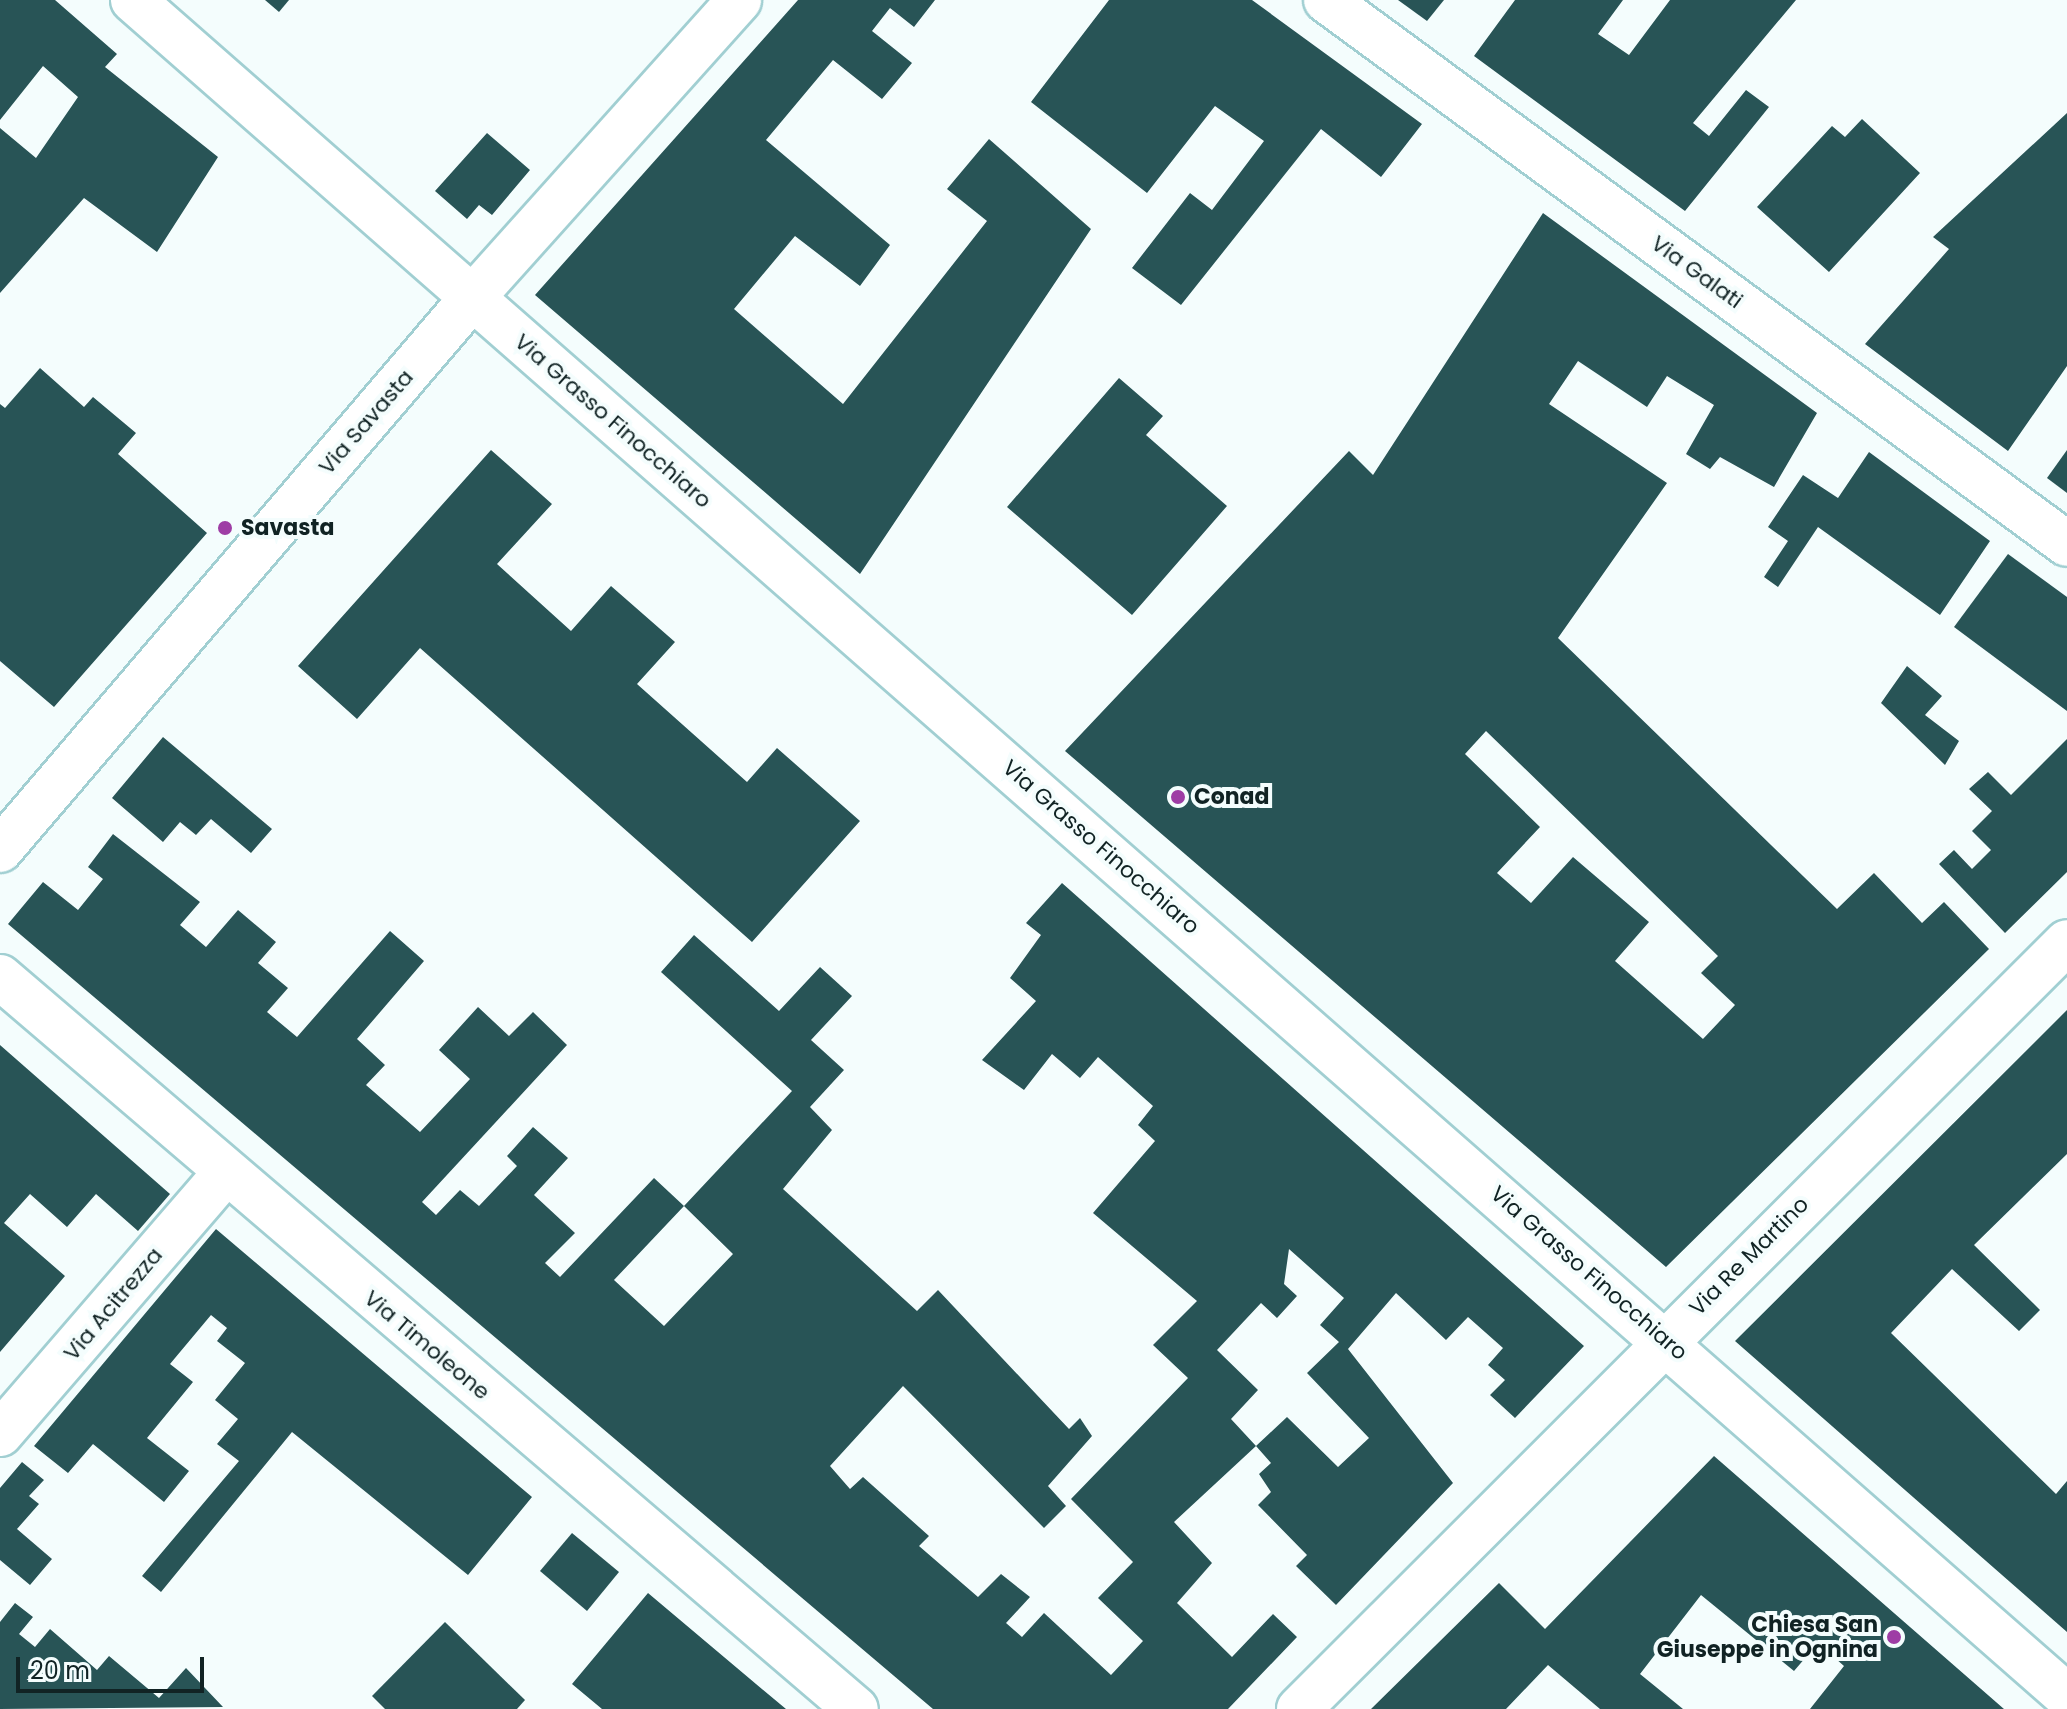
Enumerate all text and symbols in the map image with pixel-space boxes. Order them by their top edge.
street label: Via Galati [1646,230,1748,314]
street label: Via Grasso Finocchiaro [509,328,717,514]
street label: Via Savasta [313,364,419,480]
place label: Savasta [241,515,334,541]
marker: Savasta [216,519,234,537]
street label: Via Grasso Finocchiaro [997,754,1205,940]
place label: Conad [1194,784,1269,810]
marker: Conad [1169,788,1187,806]
street label: Via Grasso Finocchiaro [1485,1180,1693,1366]
street label: Via Re Martino [1684,1191,1814,1321]
street label: Via Acitrezza [58,1242,168,1366]
street label: Via Timoleone [359,1285,495,1405]
place label: Chiesa San Giuseppe in Ognina [1657,1611,1878,1662]
marker: Chiesa San Giuseppe in Ognina [1885,1628,1903,1646]
scale bar [20,1641,208,1691]
text: 20 m [30,1654,90,1687]

